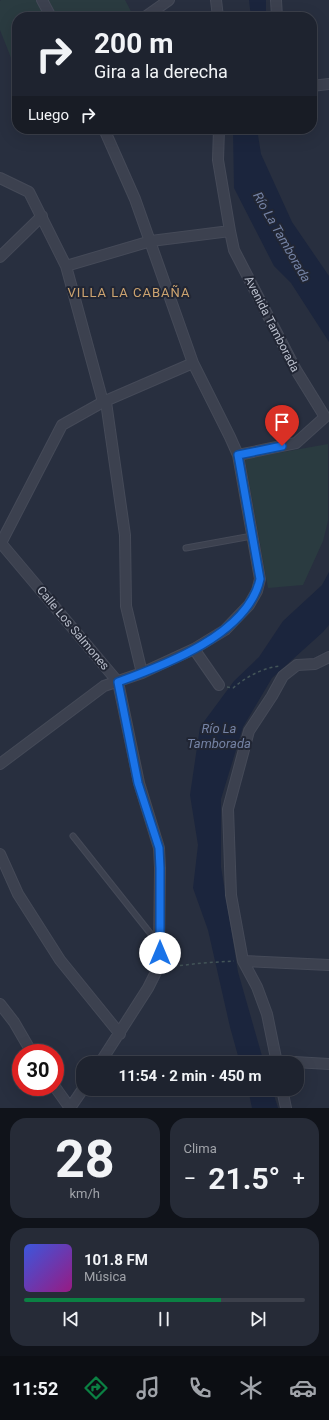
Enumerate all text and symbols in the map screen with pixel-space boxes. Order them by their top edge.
text: 200 m [94,27,173,60]
icon: right [28,28,80,80]
text: Gira a la derecha [94,61,228,82]
icon: right [77,104,99,126]
text: Luego [28,106,69,124]
water label: Río La Tamborada [250,189,314,285]
street label: Avenida Tamborada [242,274,302,374]
district label: VILLA LA CABAÑA [68,284,190,300]
pin [265,405,299,446]
icon: arrive [271,411,293,433]
street label: Calle Los Salmones [34,583,112,673]
water label: Río La Tamborada [187,721,251,751]
position arrow [139,932,181,974]
speed limit sign: 30 [12,1044,64,1096]
text: 11:54 · 2 min · 450 m [119,1067,261,1085]
text: 28 [55,1129,115,1190]
text: Clima [184,1141,217,1156]
text: 21.5° [208,1161,280,1196]
text: − [184,1166,196,1191]
text: + [293,1166,305,1191]
text: km/h [69,1186,100,1201]
text: 101.8 FM [84,1251,148,1269]
text: Música [84,1269,126,1284]
icon: previous [60,1308,82,1330]
icon: pause [153,1308,175,1330]
icon: next [247,1308,269,1330]
icon: directions [82,1374,110,1402]
icon: music [134,1374,162,1402]
icon: phone [186,1374,214,1402]
icon: climate [237,1374,265,1402]
icon: car [289,1374,317,1402]
text: 11:52 [12,1378,58,1399]

